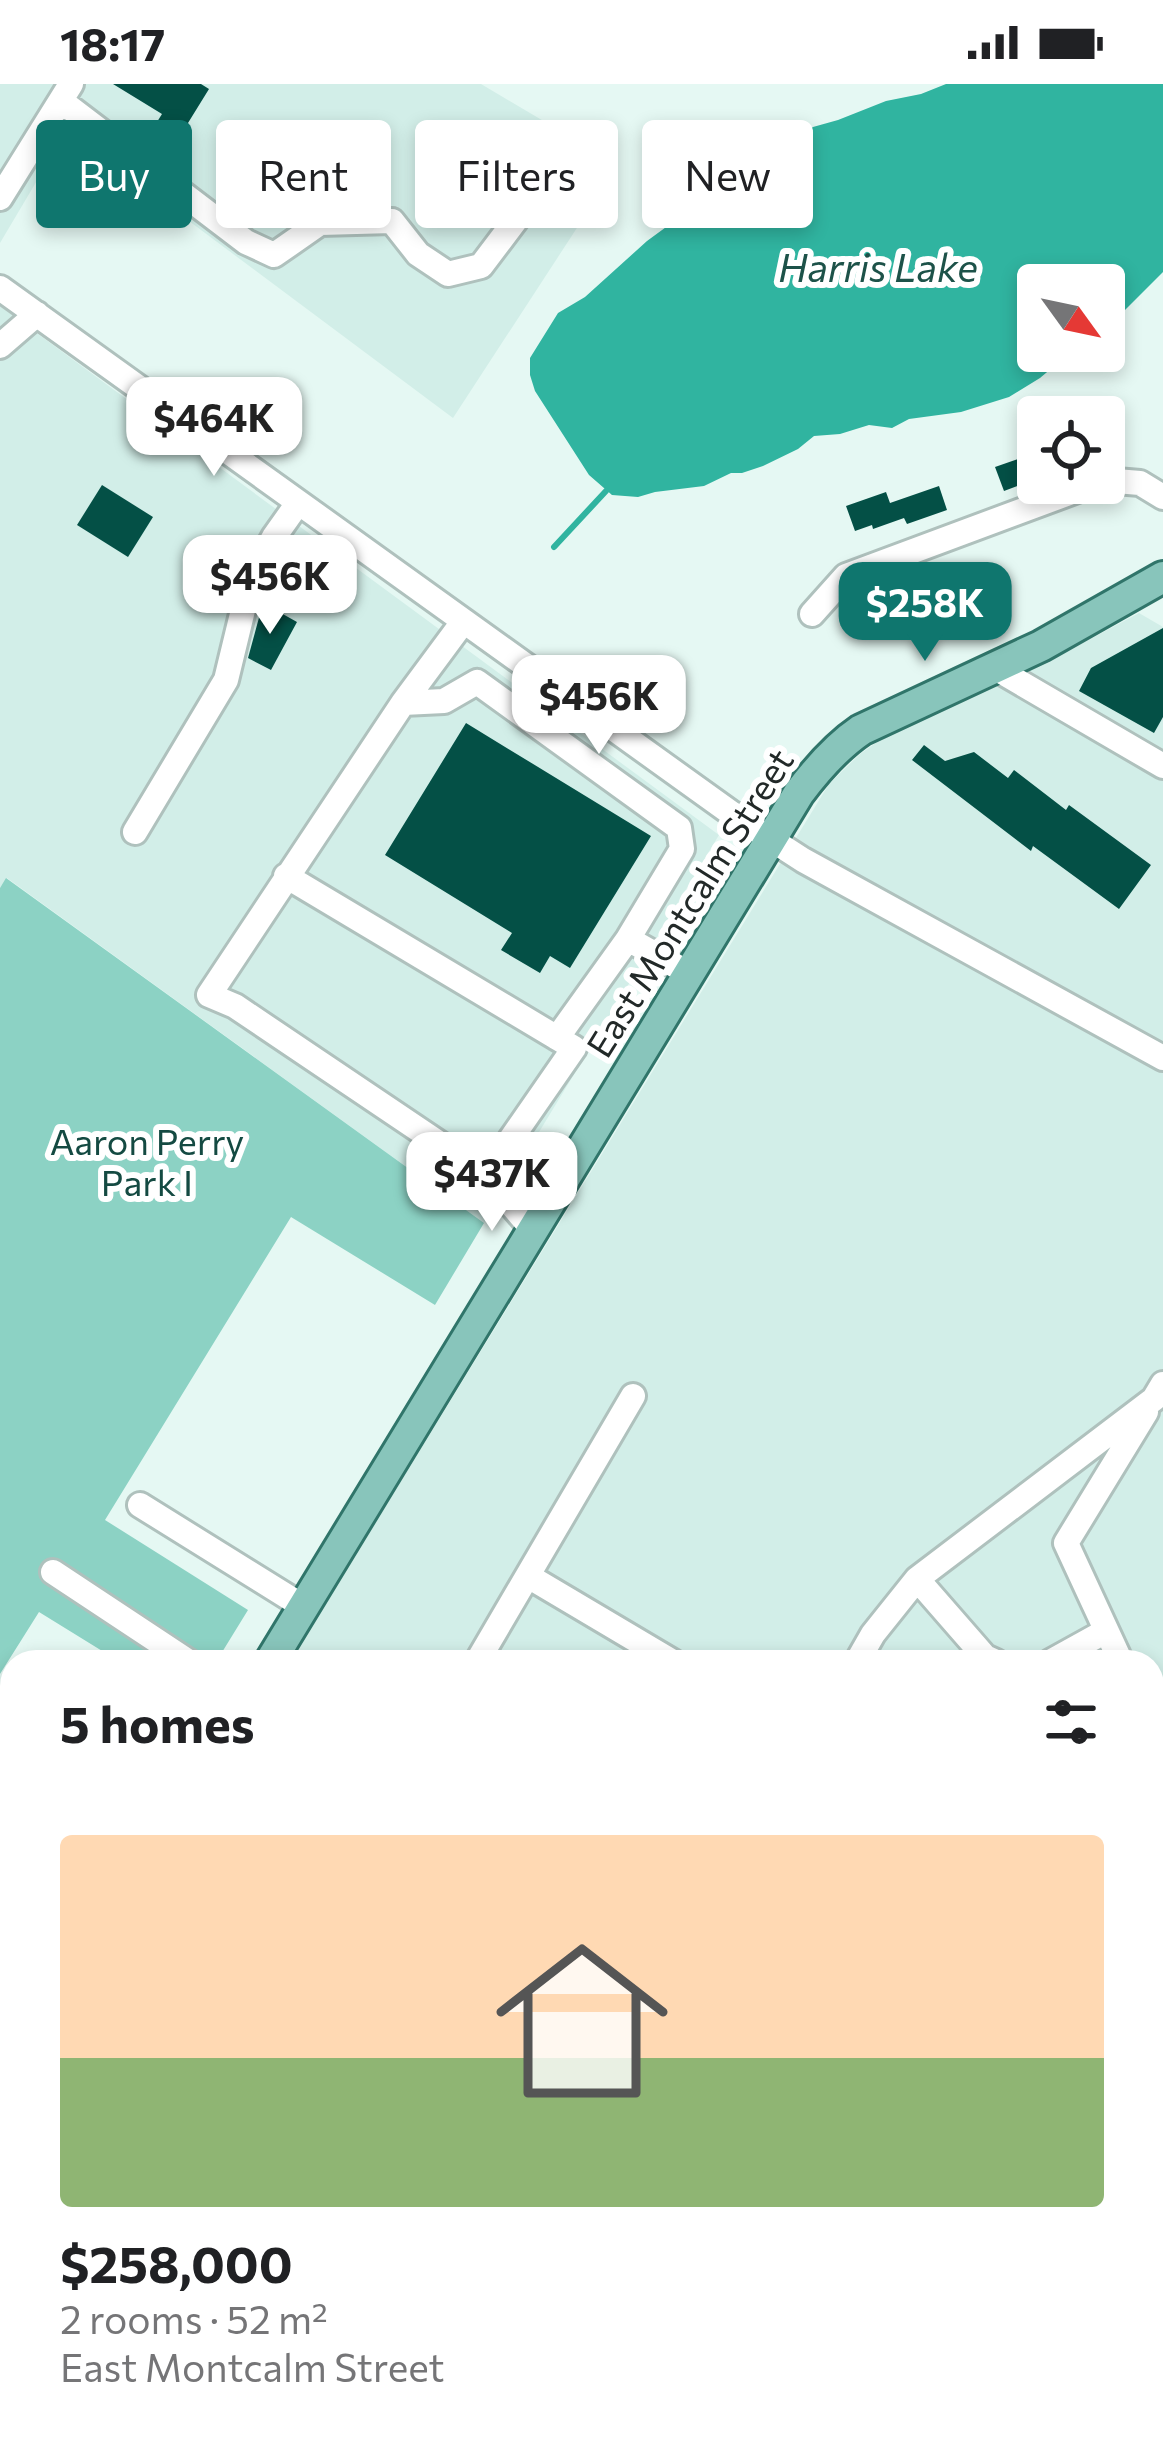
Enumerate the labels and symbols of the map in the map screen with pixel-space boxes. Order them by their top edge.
water label: Harris Lake [778,242,978,290]
north arrow [1017,264,1125,372]
pin: $464K [130,377,298,479]
pin: $456K [186,535,354,637]
pin: $258K [841,562,1009,664]
pin: $456K [515,655,683,757]
street label: East Montcalm Street [576,740,801,1064]
park label: Aaron Perry Park I [50,1118,244,1203]
pin: $437K [408,1132,576,1234]

